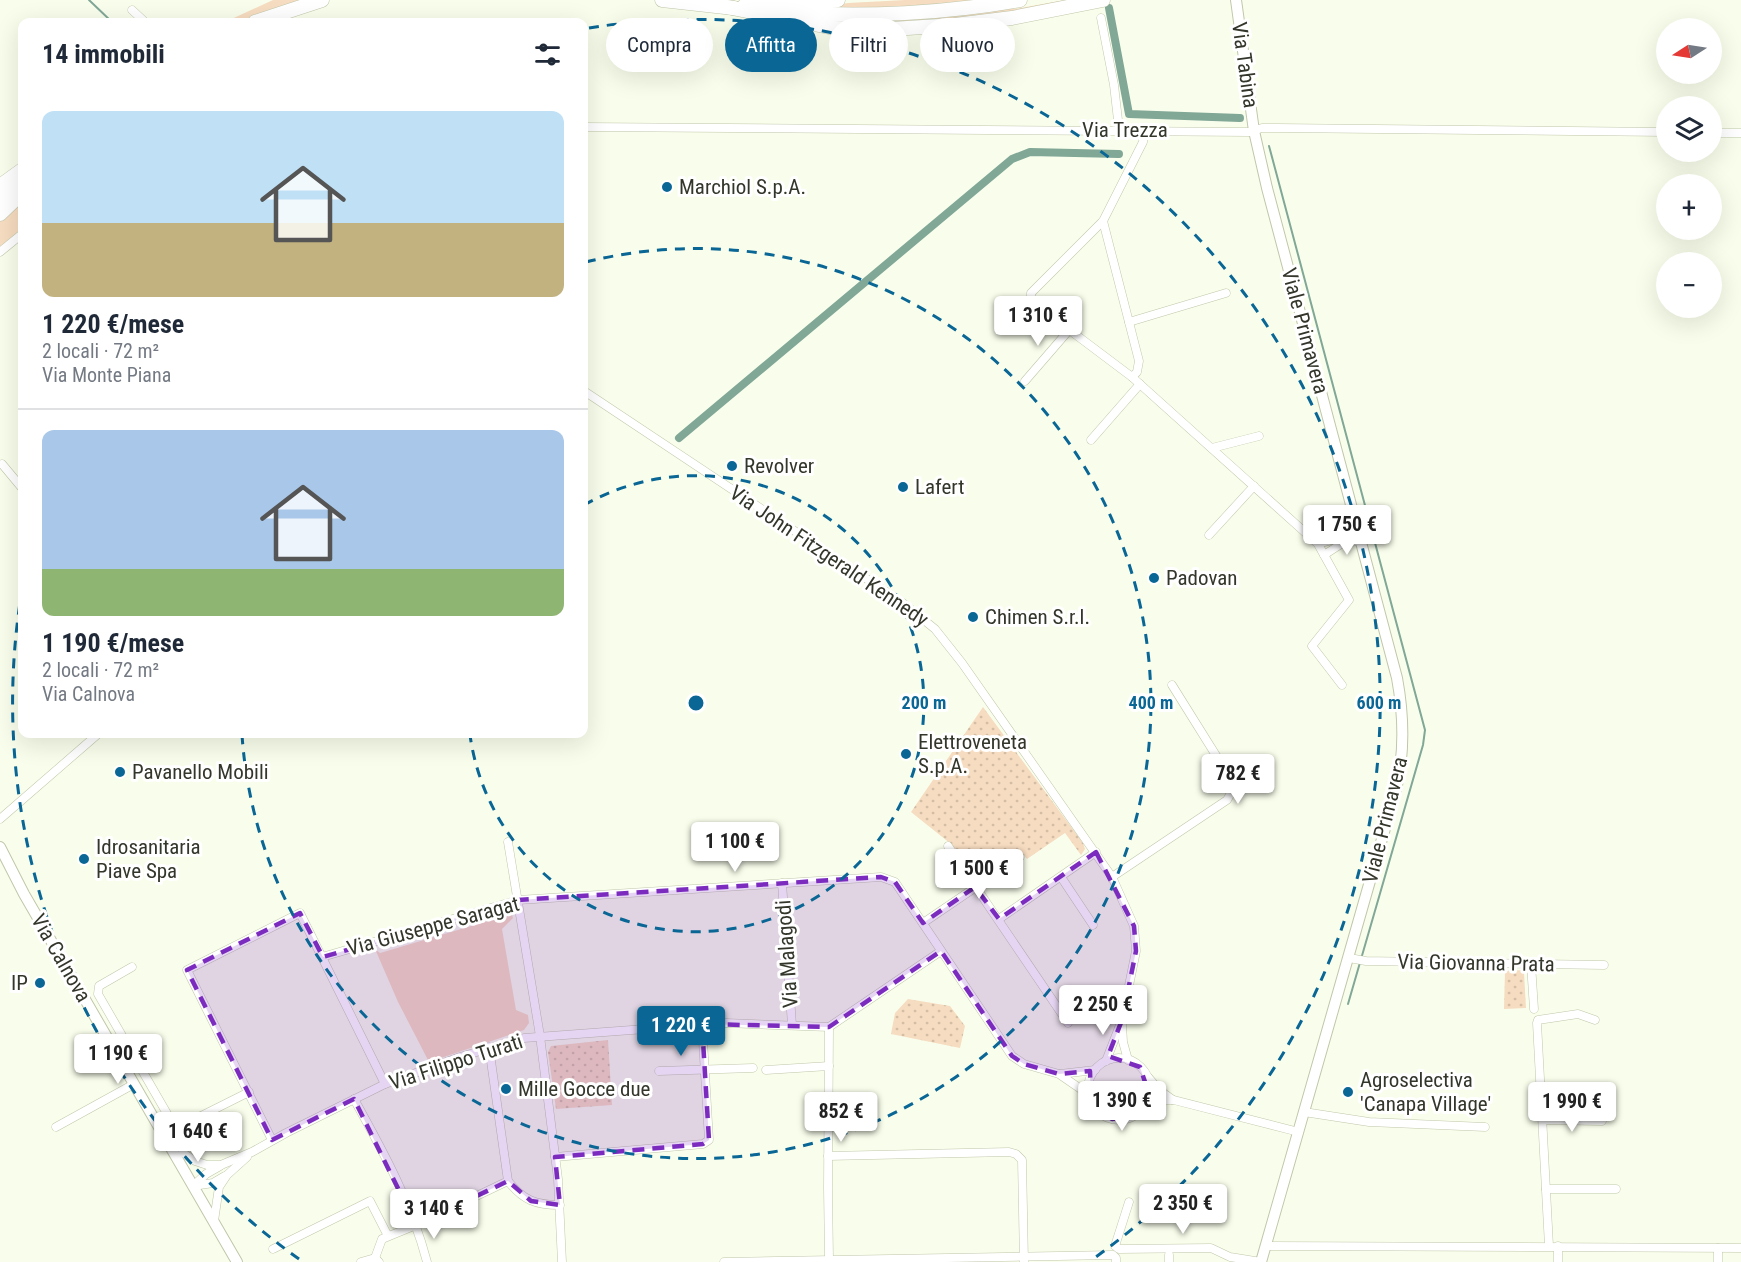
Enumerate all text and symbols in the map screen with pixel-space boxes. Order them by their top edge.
chip: Compra [606,18,713,72]
chip: Affitta [725,18,817,72]
chip: Filtri [829,18,908,72]
chip: Nuovo [920,18,1015,72]
north arrow [1656,18,1722,84]
map controls [1656,18,1722,318]
street label: Via Tabina [1227,21,1263,109]
icon: filters [531,38,564,71]
text: 14 immobili [42,39,165,69]
button: layers [1656,96,1722,162]
street label: Via Trezza [1082,118,1168,142]
icon: home [249,150,357,258]
button: + [1656,174,1722,240]
place label: Marchiol S.p.A. [679,175,806,199]
marker: Marchiol S.p.A. [660,180,674,194]
button: − [1656,252,1722,318]
street label: Viale Primavera [1277,265,1333,397]
pin: 1 310 € [983,296,1093,347]
text: 1 310 € [1008,303,1068,327]
text: 1 220 €/mese [42,309,184,339]
text: 2 locali · 72 m² [42,339,159,363]
text: Via Monte Piana [42,363,171,387]
place label: Revolver [744,454,814,478]
marker: Revolver [725,459,739,473]
icon: home [249,469,357,577]
place label: Lafert [915,475,964,499]
marker: Lafert [896,480,910,494]
street label: Via John Fitzgerald Kennedy [725,481,933,632]
pin: 1 750 € [1292,505,1402,556]
text: 1 750 € [1317,512,1377,536]
place label: Padovan [1166,566,1237,590]
marker: Padovan [1147,571,1161,585]
place label: Chimen S.r.l. [985,605,1090,629]
marker: Chimen S.r.l. [966,610,980,624]
text: 1 190 €/mese [42,628,184,658]
text: 2 locali · 72 m² [42,658,159,682]
text: Via Calnova [42,682,135,706]
text: 200 m [902,692,946,713]
text: 400 m [1129,692,1173,713]
text: 600 m [1357,692,1401,713]
centre of rings [686,693,706,713]
place label: Elettroveneta S.p.A. [918,730,1027,778]
marker: Elettroveneta S.p.A. [899,747,913,761]
pin: 782 € [1196,754,1280,805]
street label: Viale Primavera [1358,754,1412,886]
place label: Pavanello Mobili [132,760,269,784]
text: 782 € [1215,761,1261,785]
marker: Pavanello Mobili [113,765,127,779]
pin: 1 100 € [680,822,790,873]
text: 1 100 € [705,829,765,853]
place label: Idrosanitaria Piave Spa [96,835,201,883]
pin: 1 500 € [924,849,1034,900]
marker: Idrosanitaria Piave Spa [77,852,91,866]
text: 1 500 € [949,856,1009,880]
street label: Via Giuseppe Saragat [344,891,522,961]
street label: Via Malagodi [771,899,803,1009]
street label: Via Calnova [26,910,96,1006]
street label: Via Giovanna Prata [1397,950,1555,976]
place label: IP [11,971,28,995]
marker: IP [33,976,47,990]
pin: 2 250 € [1048,985,1158,1036]
text: 2 250 € [1073,992,1133,1016]
pin: 1 220 € [626,1006,736,1057]
text: 1 220 € [651,1013,711,1037]
street label: Via Filippo Turati [386,1029,526,1095]
pin: 1 190 € [63,1034,173,1085]
text: 1 190 € [88,1041,148,1065]
place label: Agroselectiva 'Canapa Village' [1360,1068,1491,1116]
place label: Mille Gocce due [518,1077,651,1101]
pin: 1 390 € [1067,1081,1177,1132]
marker: Mille Gocce due [499,1082,513,1096]
pin: 1 990 € [1517,1082,1627,1133]
marker: Agroselectiva 'Canapa Village' [1341,1085,1355,1099]
text: 1 390 € [1092,1088,1152,1112]
text: 1 990 € [1542,1089,1602,1113]
pin: 852 € [799,1092,883,1143]
text: 852 € [818,1099,864,1123]
pin: 1 640 € [143,1112,253,1163]
text: 1 640 € [168,1119,228,1143]
pin: 2 350 € [1128,1184,1238,1235]
pin: 3 140 € [379,1189,489,1240]
text: 2 350 € [1153,1191,1213,1215]
text: 3 140 € [404,1196,464,1220]

